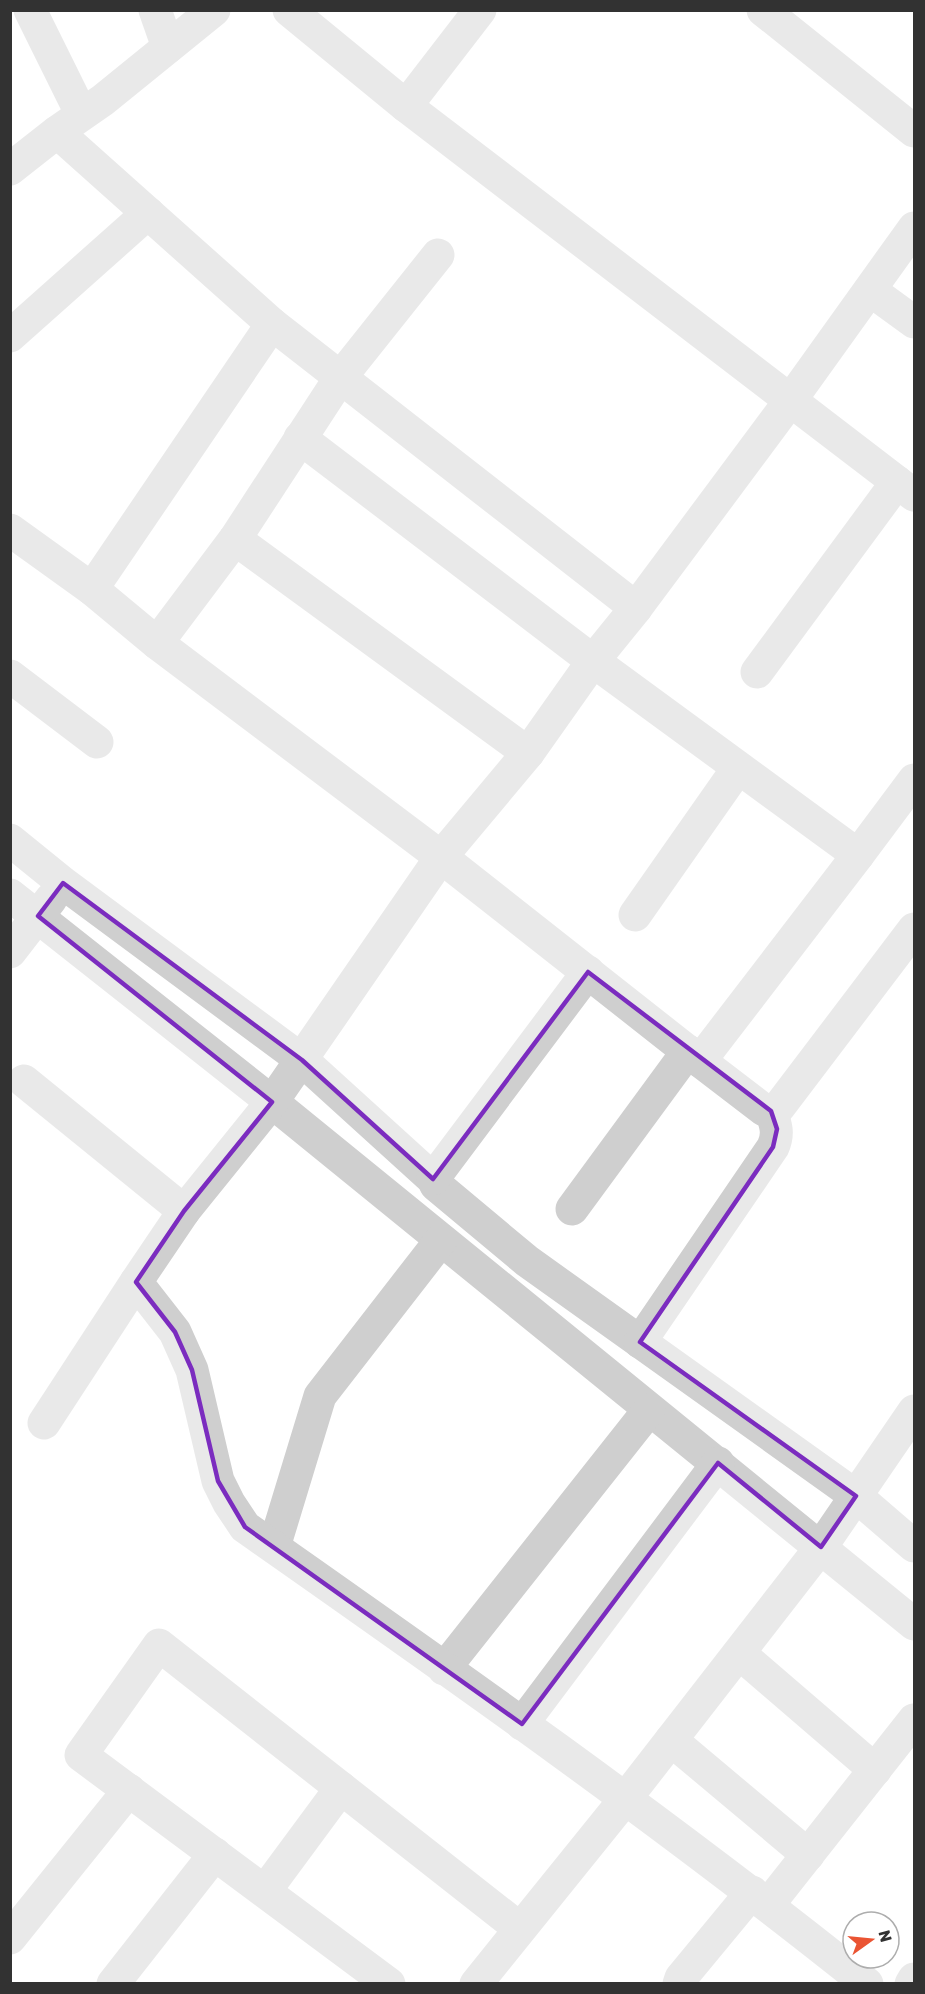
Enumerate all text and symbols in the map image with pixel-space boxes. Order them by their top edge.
north arrow [841,1910,901,1970]
text: N [874,1928,896,1944]

